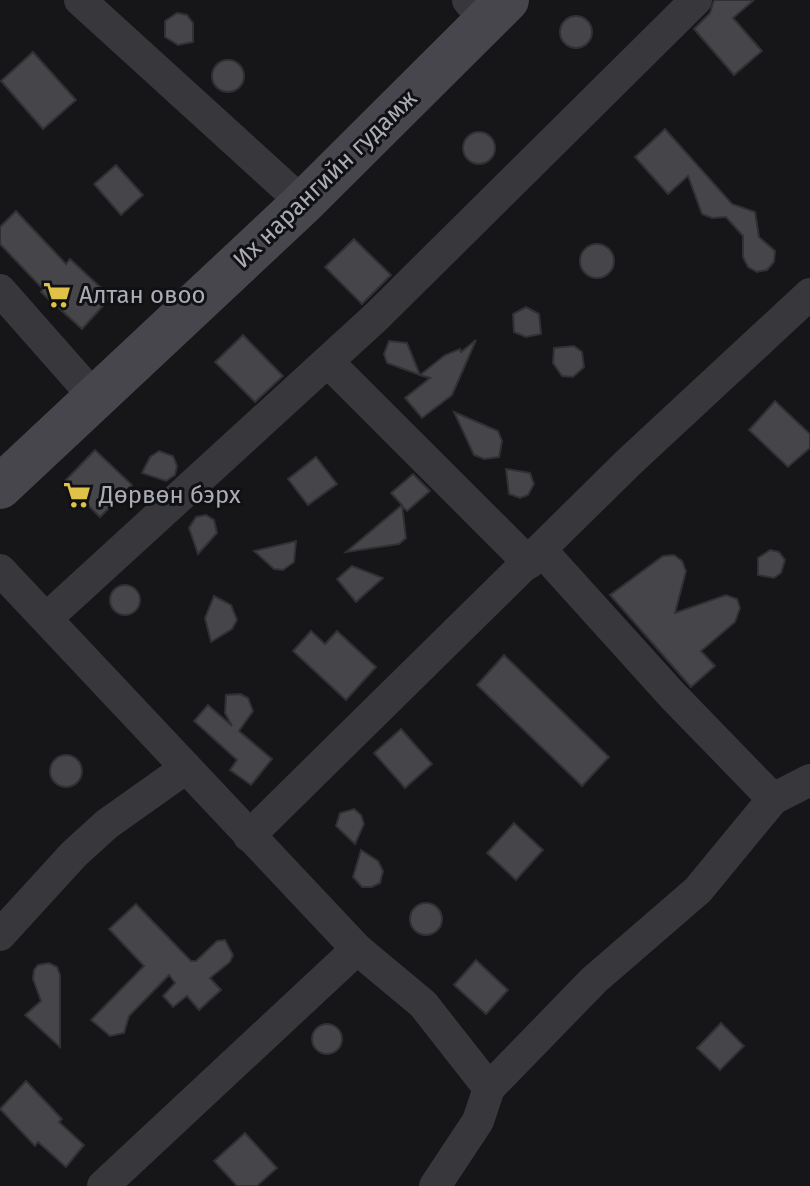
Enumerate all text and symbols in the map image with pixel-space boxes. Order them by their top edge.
street label: Их нарангийн гудамж [227,84,423,274]
supermarket icon: Алтан овоо [42,280,72,310]
place label: Алтан овоо [79,281,206,309]
supermarket icon: Дөрвөн бэрх [62,480,92,510]
place label: Дөрвөн бэрх [98,481,241,509]

